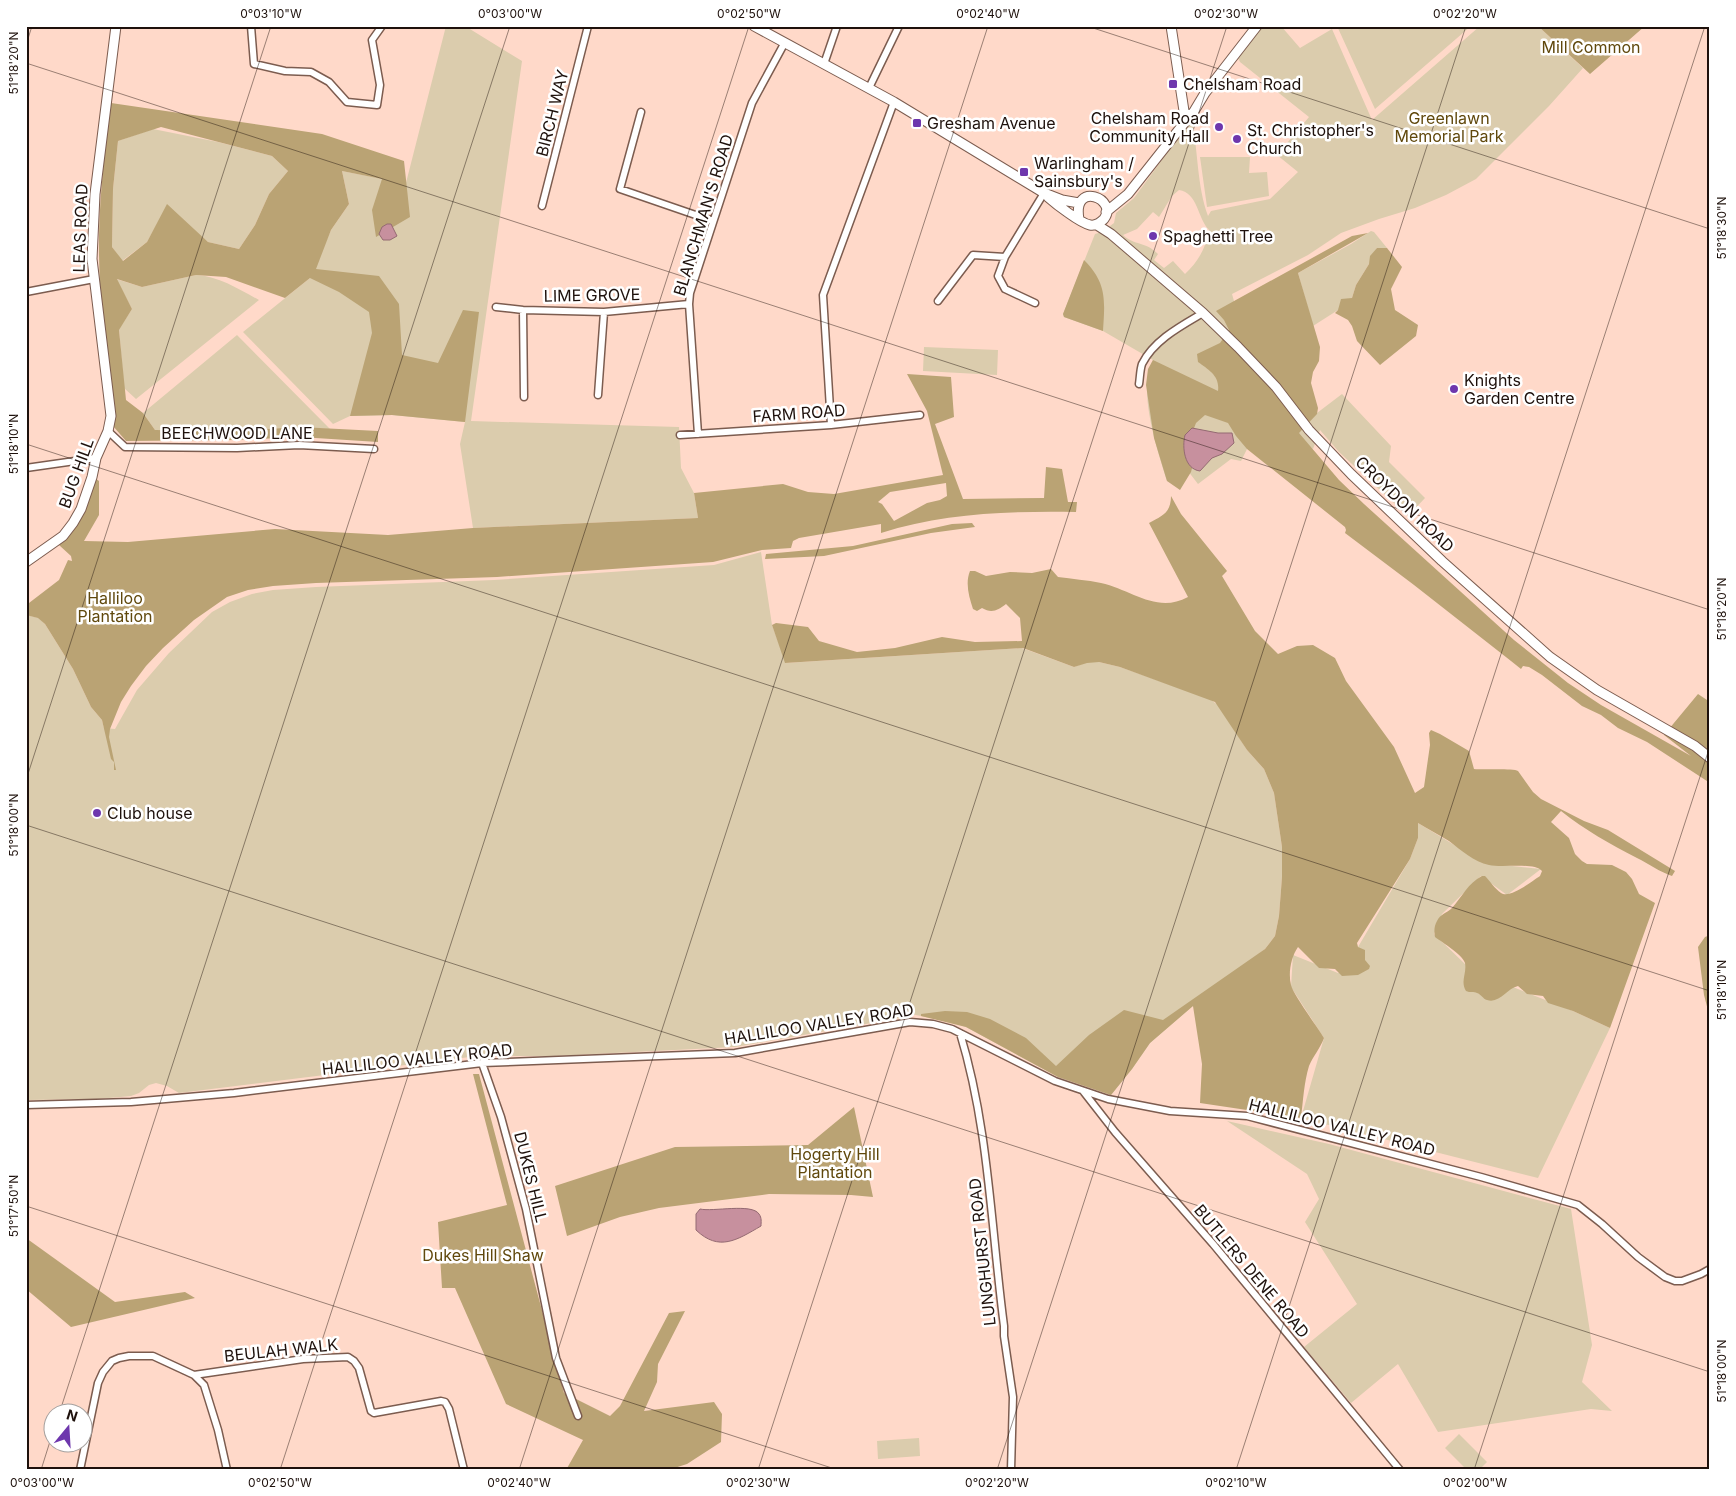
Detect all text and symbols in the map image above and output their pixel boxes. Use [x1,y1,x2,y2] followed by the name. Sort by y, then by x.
[240,6,302,21] text: 0°03'10"W
[478,6,542,21] text: 0°03'00"W
[717,6,781,21] text: 0°02'50"W
[956,6,1020,21] text: 0°02'40"W
[1194,6,1258,21] text: 0°02'30"W
[1433,6,1497,21] text: 0°02'20"W
[6,31,21,95] text: 51°18'20"N
[1542,37,1640,57] park label: Mill Common
[532,67,572,158] street label: BIRCH WAY
[1183,74,1301,94] place label: Chelsham Road
[1167,78,1179,90] marker: Chelsham Road
[1089,108,1209,146] place label: Chelsham Road Community Hall
[1394,108,1504,146] park label: Greenlawn Memorial Park
[927,113,1056,133] place label: Gresham Avenue
[911,117,923,129] marker: Gresham Avenue
[1247,120,1374,158] place label: St. Christopher's Church
[1213,121,1225,133] marker: Chelsham Road Community Hall
[669,132,737,298] street label: BLANCHMAN'S ROAD
[1231,133,1243,145] marker: St. Christopher's Church
[1034,153,1134,191] place label: Warlingham / Sainsbury's
[1018,166,1030,178] marker: Warlingham / Sainsbury's
[68,183,92,273] street label: LEAS ROAD
[1714,196,1729,260] text: 51°18'30"N
[1163,226,1273,246] place label: Spaghetti Tree
[1147,230,1159,242] marker: Spaghetti Tree
[544,284,640,306] street label: LIME GROVE
[1464,370,1575,408] place label: Knights Garden Centre
[1448,383,1460,395] marker: Knights Garden Centre
[752,400,846,426] street label: FARM ROAD
[6,414,21,474] text: 51°18'10"N
[161,423,313,443] street label: BEECHWOOD LANE
[54,435,98,511] street label: BUG HILL
[1351,452,1459,556] street label: CROYDON ROAD
[1714,577,1729,641] text: 51°18'20"N
[78,588,152,626] park label: Halliloo Plantation
[6,793,21,857] text: 51°18'00"N
[107,803,193,823] place label: Club house
[91,807,103,819] marker: Club house
[1714,960,1729,1020] text: 51°18'10"N
[723,999,915,1049] street label: HALLILOO VALLEY ROAD
[321,1039,513,1079] street label: HALLILOO VALLEY ROAD
[1247,1094,1437,1160] street label: HALLILOO VALLEY ROAD
[510,1130,552,1224] street label: DUKES HILL
[790,1144,880,1182] park label: Hogerty Hill Plantation
[6,1175,21,1237] text: 51°17'50"N
[964,1177,1000,1327] street label: LUNGHURST ROAD
[1190,1200,1314,1342] street label: BUTLERS DENE ROAD
[422,1245,544,1265] park label: Dukes Hill Shaw
[223,1334,339,1366] street label: BEULAH WALK
[1714,1339,1729,1403] text: 51°18'00"N
[42,1404,92,1454] north arrow
[64,1405,80,1425] text: N
[10,1475,74,1490] text: 0°03'00"W
[248,1475,312,1490] text: 0°02'50"W
[487,1475,551,1490] text: 0°02'40"W
[726,1475,790,1490] text: 0°02'30"W
[965,1475,1029,1490] text: 0°02'20"W
[1205,1475,1267,1490] text: 0°02'10"W
[1443,1475,1507,1490] text: 0°02'00"W

